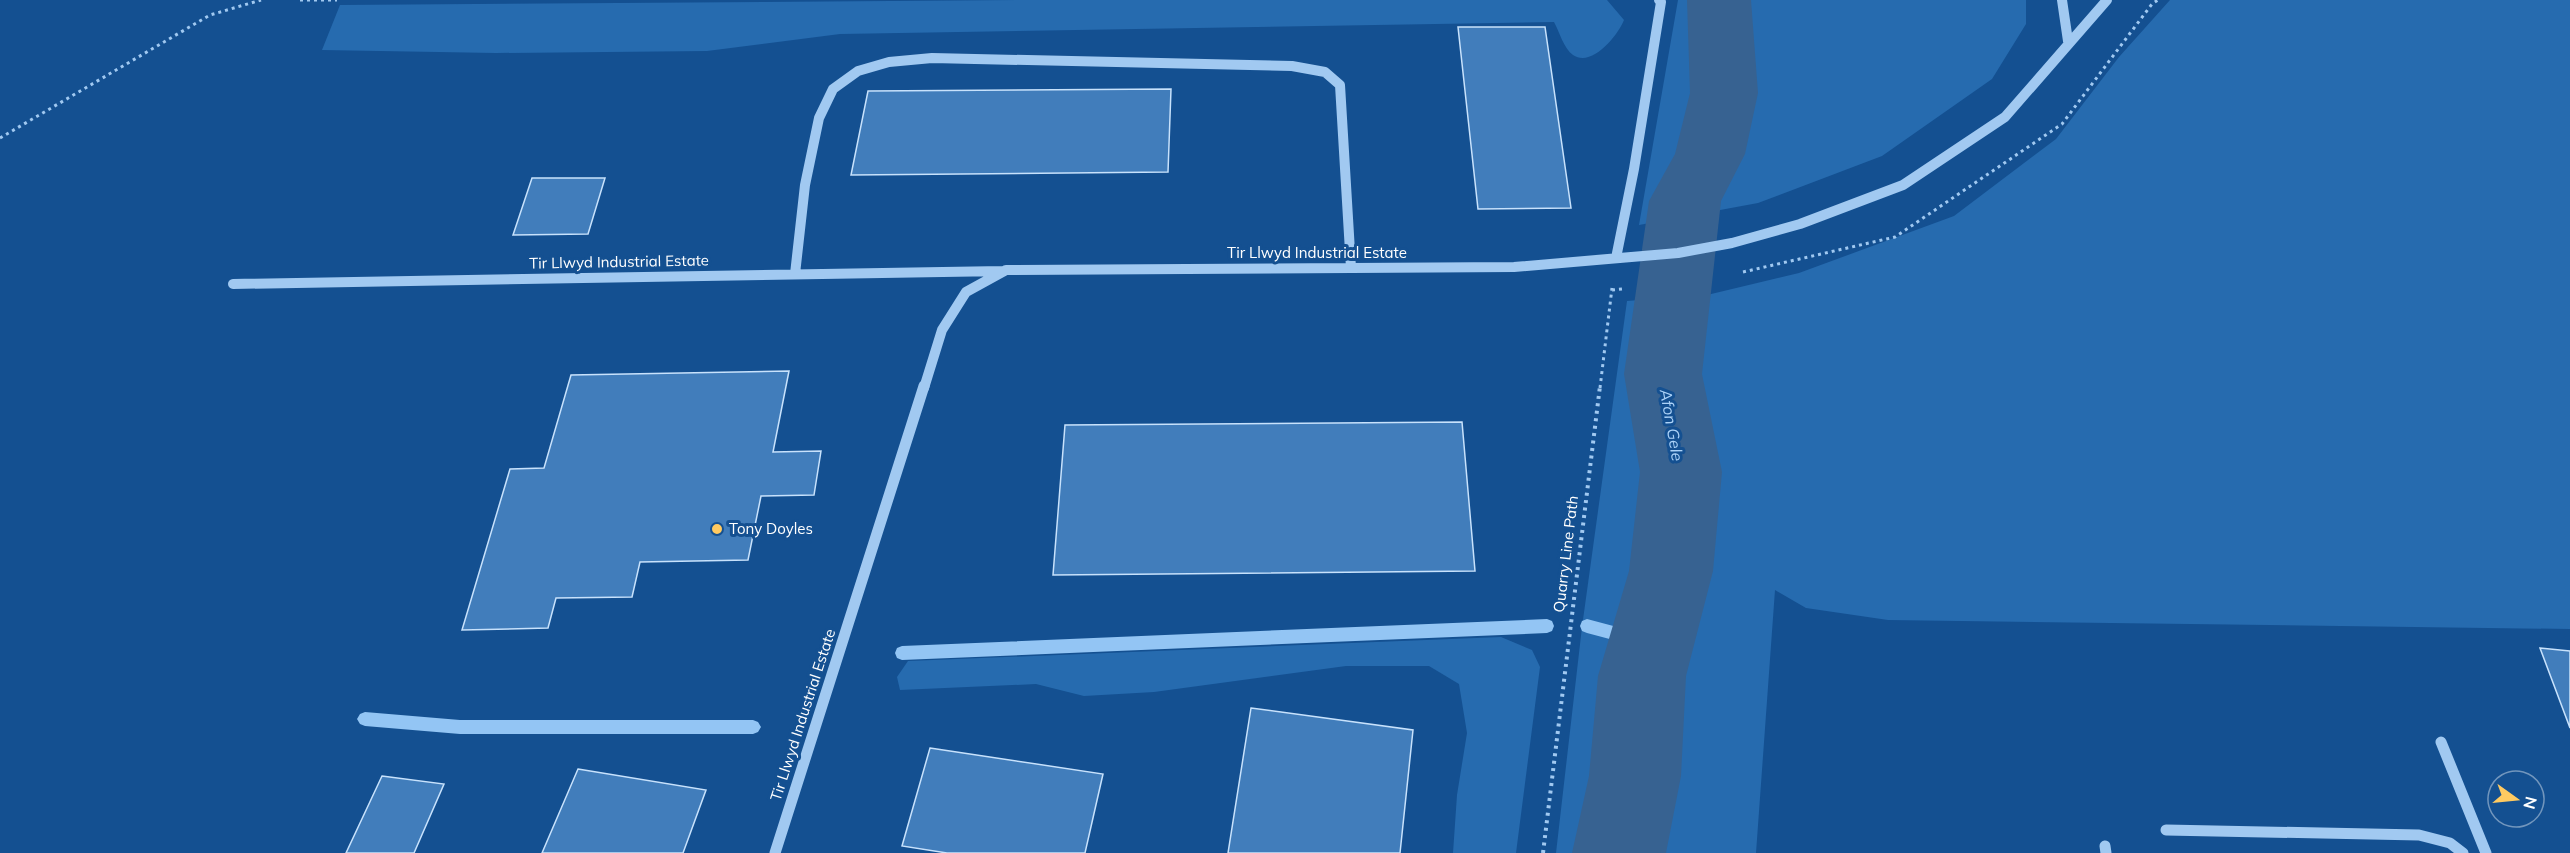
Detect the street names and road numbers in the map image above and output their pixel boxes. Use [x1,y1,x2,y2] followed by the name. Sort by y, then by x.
[1227,243,1407,262] street label: Tir Llwyd Industrial Estate
[529,250,709,273] street label: Tir Llwyd Industrial Estate
[1549,494,1582,613] street label: Quarry Line Path
[766,626,839,803] street label: Tir Llwyd Industrial Estate

